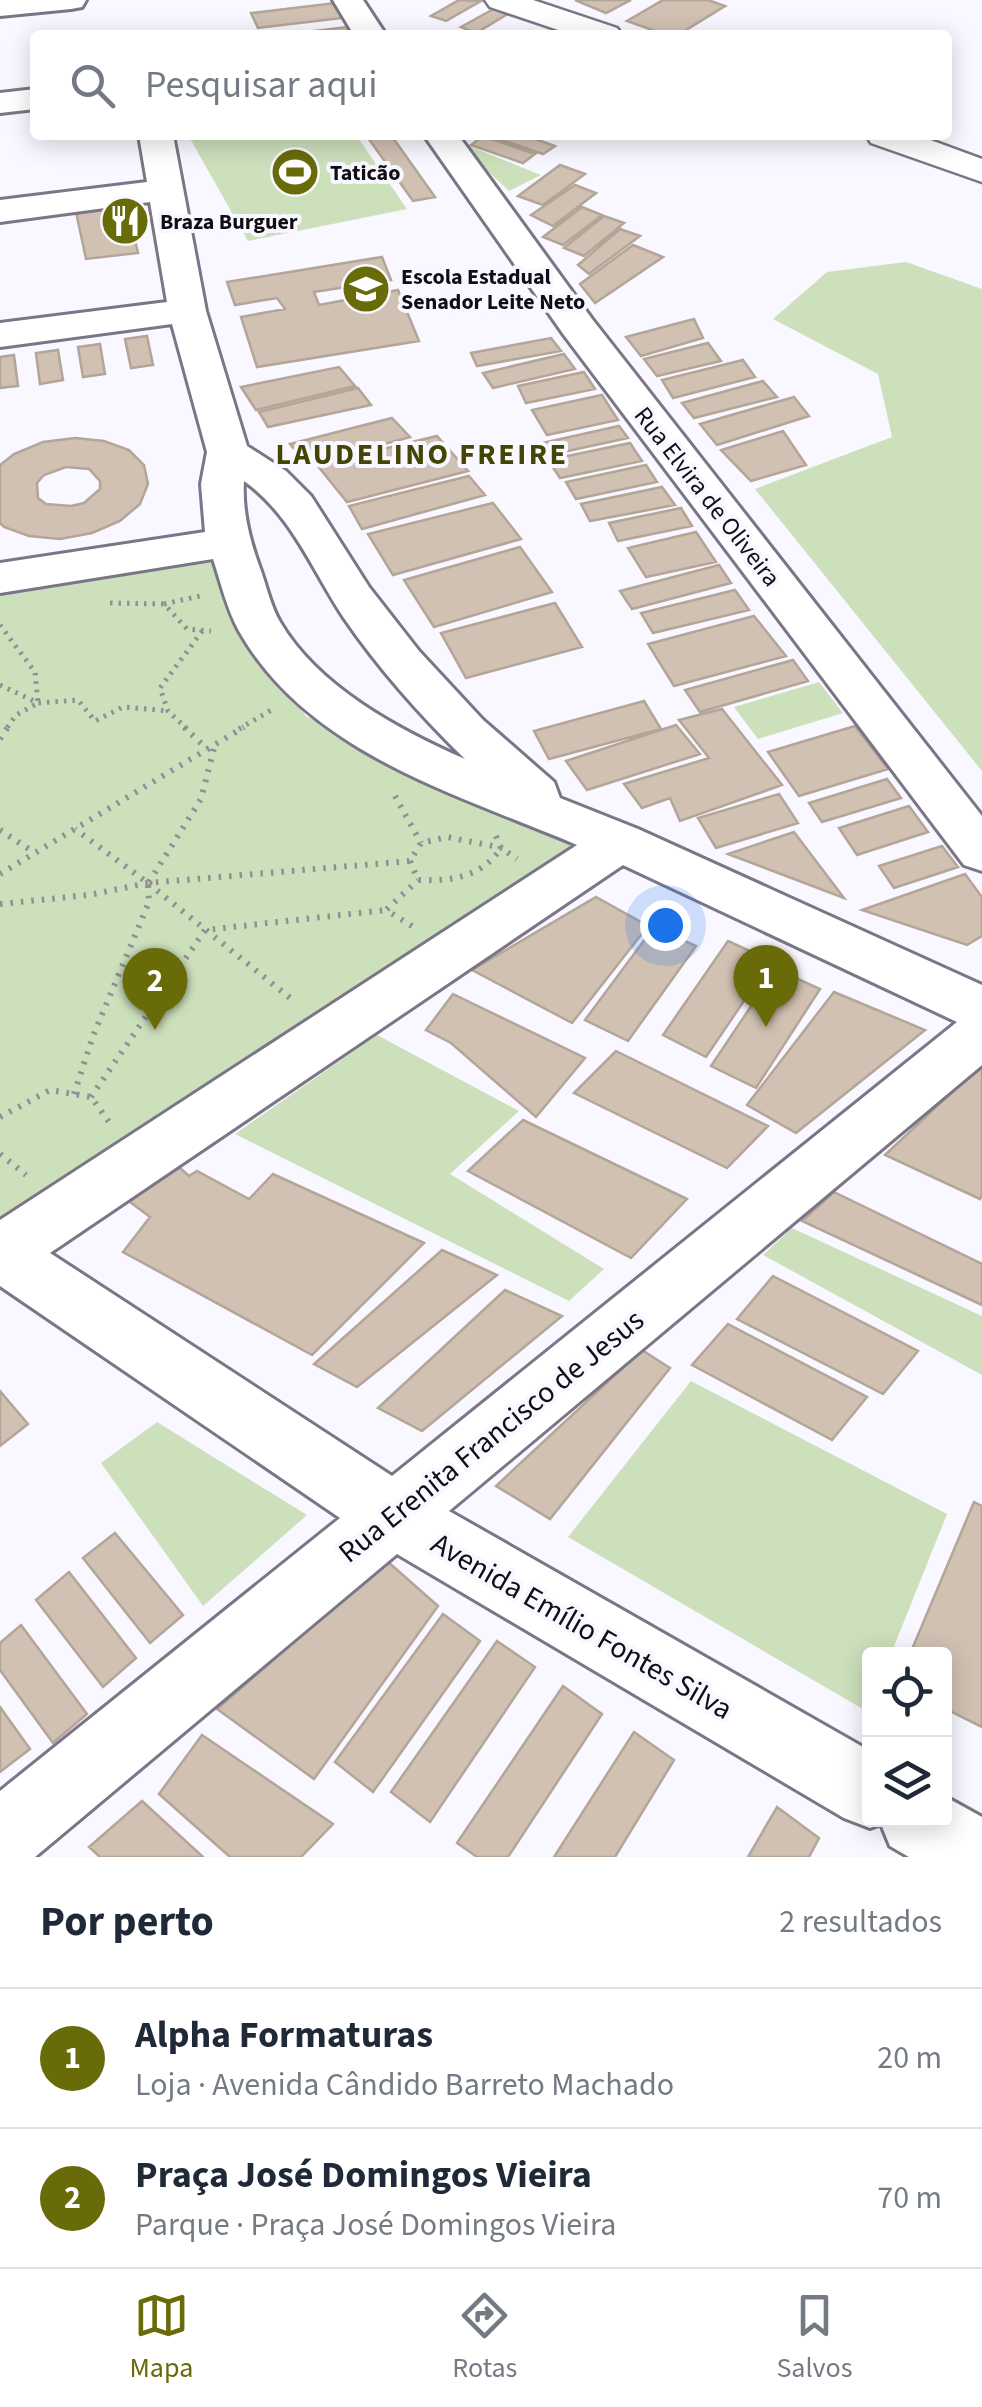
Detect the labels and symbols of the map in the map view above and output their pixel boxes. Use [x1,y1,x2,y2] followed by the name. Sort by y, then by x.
[269,146,321,198] sports icon: Taticão
[330,157,400,189] place label: Taticão
[99,195,151,247] restaurant icon: Braza Burguer
[160,206,298,238] place label: Braza Burguer
[401,261,585,318] place label: Escola Estadual Senador Leite Neto
[340,263,392,315] school or university icon: Escola Estadual Senador Leite Neto
[625,399,789,594] street label: Rua Elvira de Oliveira
[275,433,569,476] district label: LAUDELINO FREIRE
[640,900,691,951] your location
[734,944,798,1027] pin: 1
[122,948,188,1030] pin: 2
[329,1299,653,1573] street label: Rua Erenita Francisco de Jesus
[423,1522,740,1730] street label: Avenida Emílio Fontes Silva

